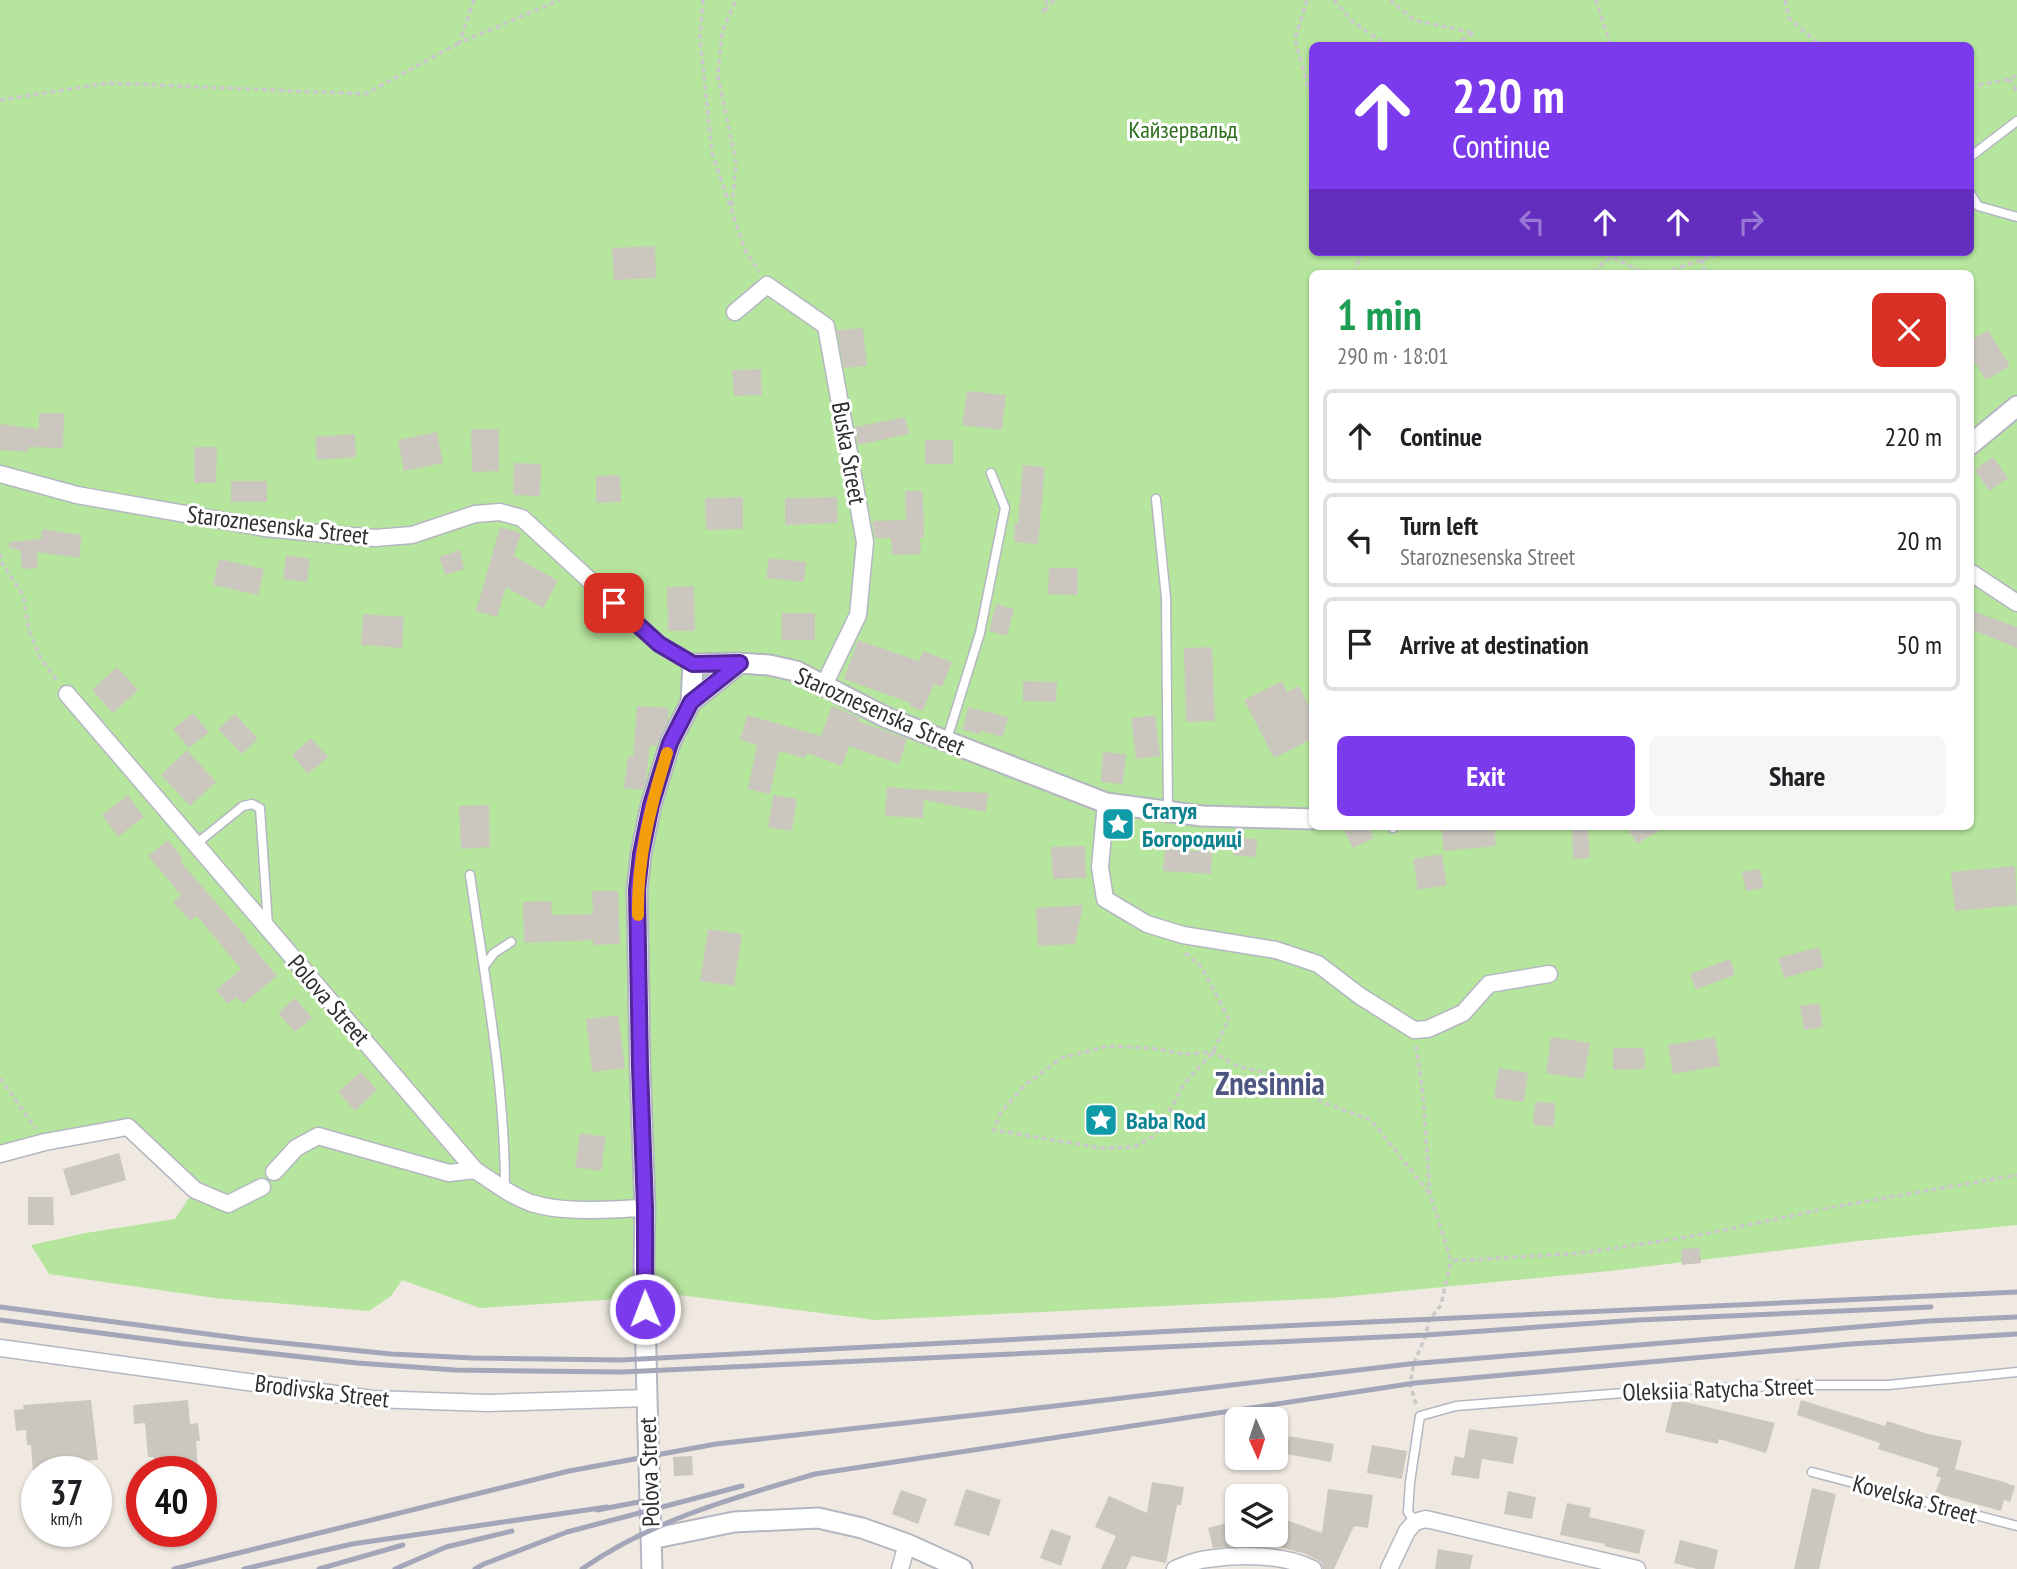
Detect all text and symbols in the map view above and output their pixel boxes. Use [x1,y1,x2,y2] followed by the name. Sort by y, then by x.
[1452,63,1565,127] text: 220 m
[1337,70,1428,161] icon: ahead
[1128,114,1238,145] park label: Кайзервальд
[1452,125,1551,167] text: Continue
[1513,203,1551,241] icon: left
[1586,203,1624,241] icon: ahead
[1659,203,1697,241] icon: ahead
[1732,203,1770,241] icon: right
[1337,287,1422,342] text: 1 min
[1872,293,1946,367] button: close
[1337,341,1449,370] text: 290 m · 18:01
[825,399,873,507] street label: Buska Street
[1341,417,1379,455] icon: ahead
[1400,420,1482,453] text: Continue
[1884,420,1942,453] text: 220 m
[186,498,371,552] street label: Staroznesenska Street
[1400,509,1478,542] text: Turn left
[1341,521,1379,559] icon: left
[1896,524,1942,557] text: 20 m
[1400,542,1575,571] text: Staroznesenska Street
[584,573,644,633] pin
[595,584,633,622] icon: arrive
[1341,625,1379,663] icon: arrive
[1400,628,1589,661] text: Arrive at destination
[1896,628,1942,661] text: 50 m
[790,660,970,762] street label: Staroznesenska Street
[1337,736,1635,816] button: Exit
[1649,736,1946,816] button: Share
[1142,795,1242,854] place label: Статуя Богородиці
[1099,805,1137,843] place icon: Статуя Богородиці
[281,948,377,1052] street label: Polova Street
[1215,1062,1325,1104] district label: Znesinnia
[1082,1101,1120,1139] place icon: Baba Rod
[1126,1105,1206,1136] place label: Baba Rod
[608,1272,682,1346] position arrow
[253,1367,391,1415] street label: Brodivska Street
[1622,1370,1815,1408] street label: Oleksiia Ratycha Street
[1225,1407,1288,1470] north arrow
[1225,1407,1288,1547] map controls
[632,1416,666,1527] street label: Polova Street
[126,1456,217,1547] speed limit sign: 40
[1849,1468,1981,1531] street label: Kovelska Street
[50,1469,83,1515] text: 37
[1225,1484,1288,1547] button: layers
[51,1507,82,1530] text: km/h

